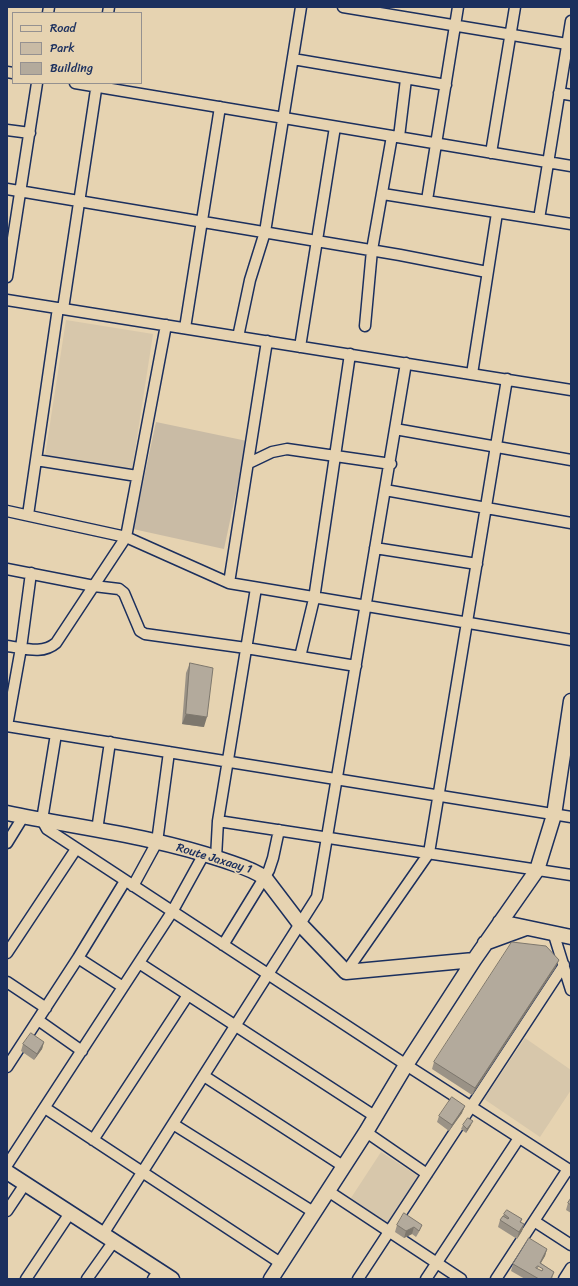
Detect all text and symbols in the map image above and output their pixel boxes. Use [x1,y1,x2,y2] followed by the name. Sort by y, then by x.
[12,12,142,84] legend
[50,17,76,39] text: Road
[50,37,75,59] text: Park
[50,57,93,79] text: Building
[174,841,254,877] street label: Route Jaxaay 1

